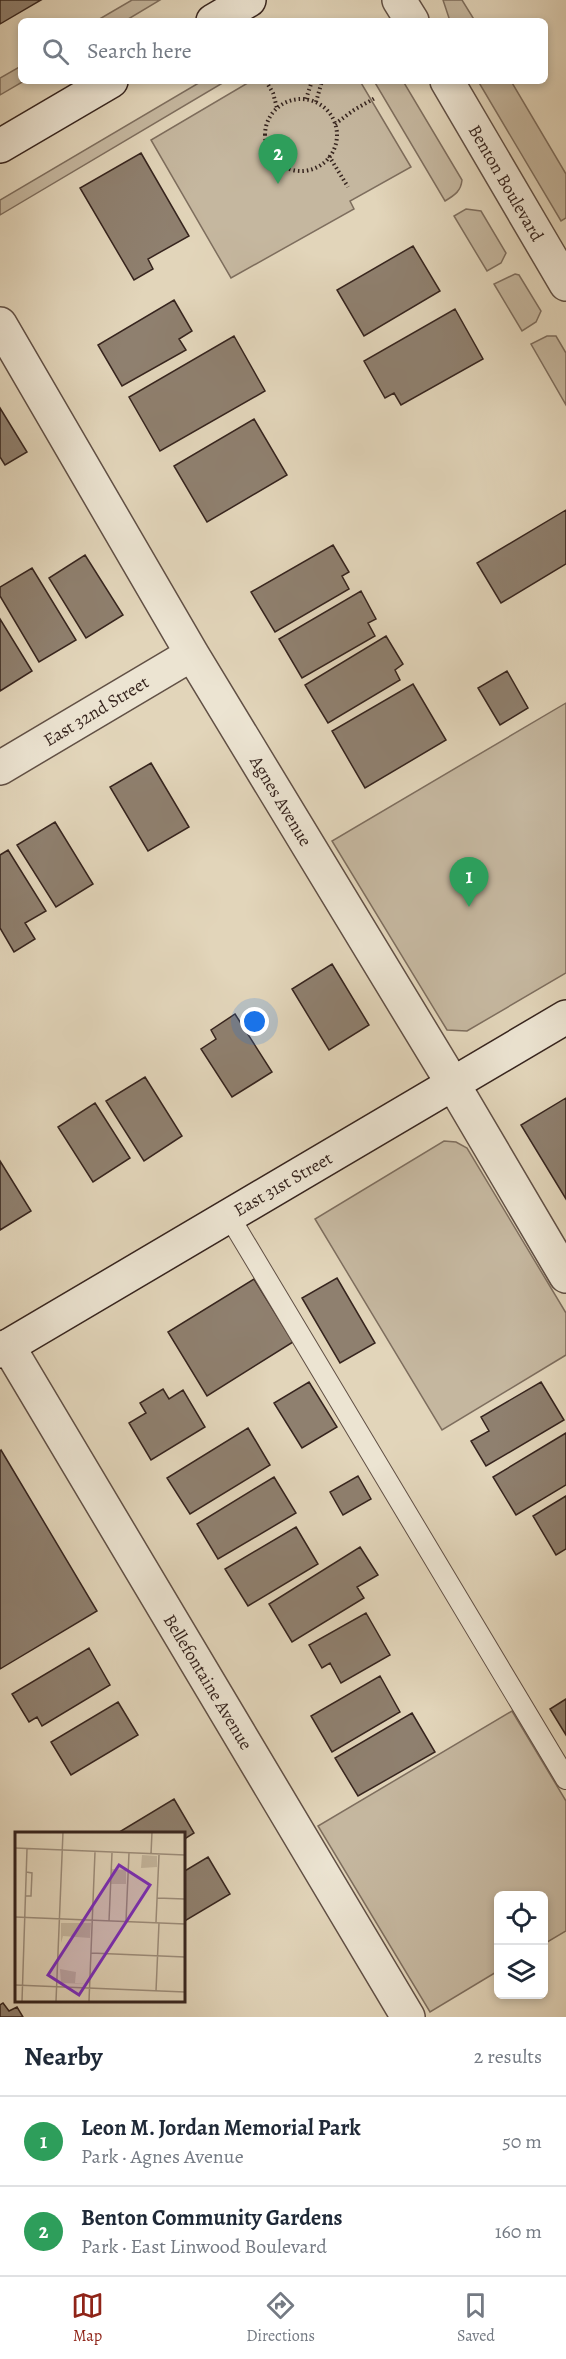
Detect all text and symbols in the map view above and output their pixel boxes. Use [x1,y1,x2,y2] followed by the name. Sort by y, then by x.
[18,18,548,84] search box
[39,35,72,68] icon: search
[87,36,192,66] text: Search here
[463,120,549,246] street label: Benton Boulevard
[258,134,298,184] pin: 2
[39,670,153,752] street label: East 32nd Street
[244,750,318,851] street label: Agnes Avenue
[450,858,488,907] pin: 1
[240,1007,269,1036] your location
[229,1146,337,1222] street label: East 31st Street
[158,1610,258,1754] street label: Bellefontaine Avenue
[15,1832,184,2002] inset map
[494,1891,548,1999] map controls
[494,1891,548,1945] button: locate
[494,1945,548,1999] button: layers
[24,2039,103,2074] text: Nearby
[474,2043,542,2070] text: 2 results
[81,2113,361,2143] text: Leon M. Jordan Memorial Park
[40,2128,47,2155] text: 1
[502,2128,542,2155] text: 50 m
[81,2143,244,2170] text: Park · Agnes Avenue
[81,2203,343,2233] text: Benton Community Gardens
[39,2218,48,2245] text: 2
[495,2218,542,2245] text: 160 m
[81,2233,327,2260] text: Park · East Linwood Boulevard
[71,2289,104,2347] tab: Map
[246,2289,315,2347] tab: Directions
[457,2289,495,2347] tab: Saved

